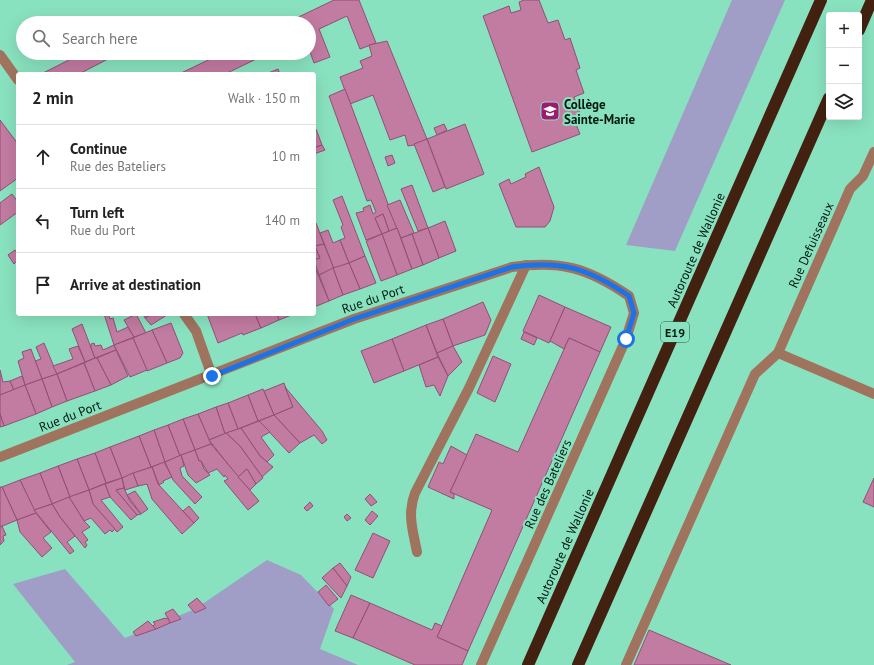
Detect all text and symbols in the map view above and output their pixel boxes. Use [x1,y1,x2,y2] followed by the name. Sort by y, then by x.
[826,12,862,120] map controls
[826,12,862,48] button: +
[16,16,316,60] search box
[30,27,52,49] icon: search
[62,29,138,48] text: Search here
[826,48,862,84] button: −
[826,84,862,120] button: layers
[32,87,73,109] text: 2 min
[228,90,300,107] text: Walk · 150 m
[564,96,636,128] place label: Collège Sainte-Marie
[539,100,561,122] school or university icon: Collège Sainte-Marie
[70,139,127,158] text: Continue
[32,146,54,168] icon: ahead
[272,148,300,165] text: 10 m
[70,158,166,175] text: Rue des Bateliers
[663,190,729,310] street label: Autoroute de Wallonie
[784,199,838,291] street label: Rue Defuisseaux
[70,203,124,222] text: Turn left
[32,210,54,232] icon: left
[265,212,300,229] text: 140 m
[70,222,135,239] text: Rue du Port
[32,274,54,296] icon: arrive
[70,275,201,294] text: Arrive at destination
[339,280,407,318] street label: Rue du Port
[661,322,689,342] road number: E19
[617,330,635,348] route start
[203,367,221,385] route end
[37,396,104,436] street label: Rue du Port
[521,437,575,531] street label: Rue des Bateliers
[532,486,598,606] street label: Autoroute de Wallonie

